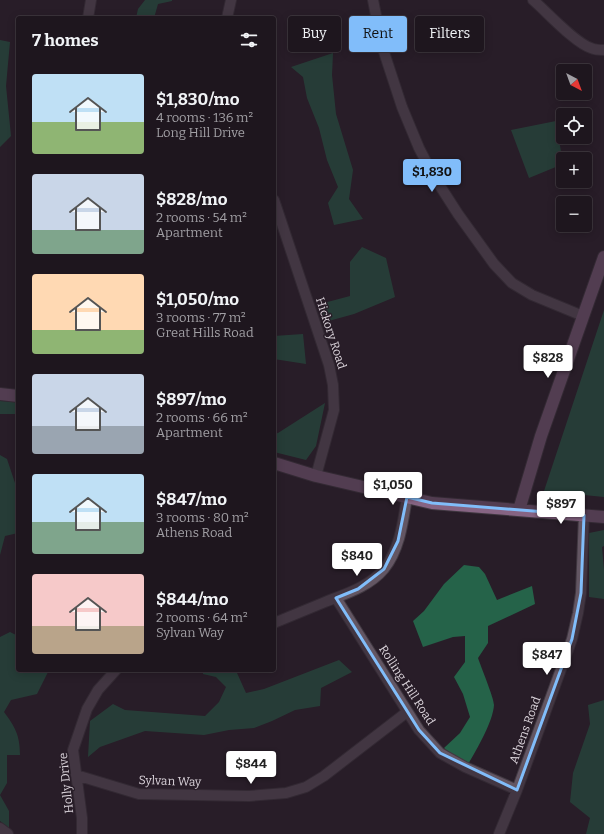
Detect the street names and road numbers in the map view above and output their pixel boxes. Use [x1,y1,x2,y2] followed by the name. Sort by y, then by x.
[313,295,349,371] street label: Hickory Road
[376,642,438,728] street label: Rolling Hill Road
[506,695,544,765] street label: Athens Road
[56,752,76,814] street label: Holly Drive
[138,773,202,789] street label: Sylvan Way

